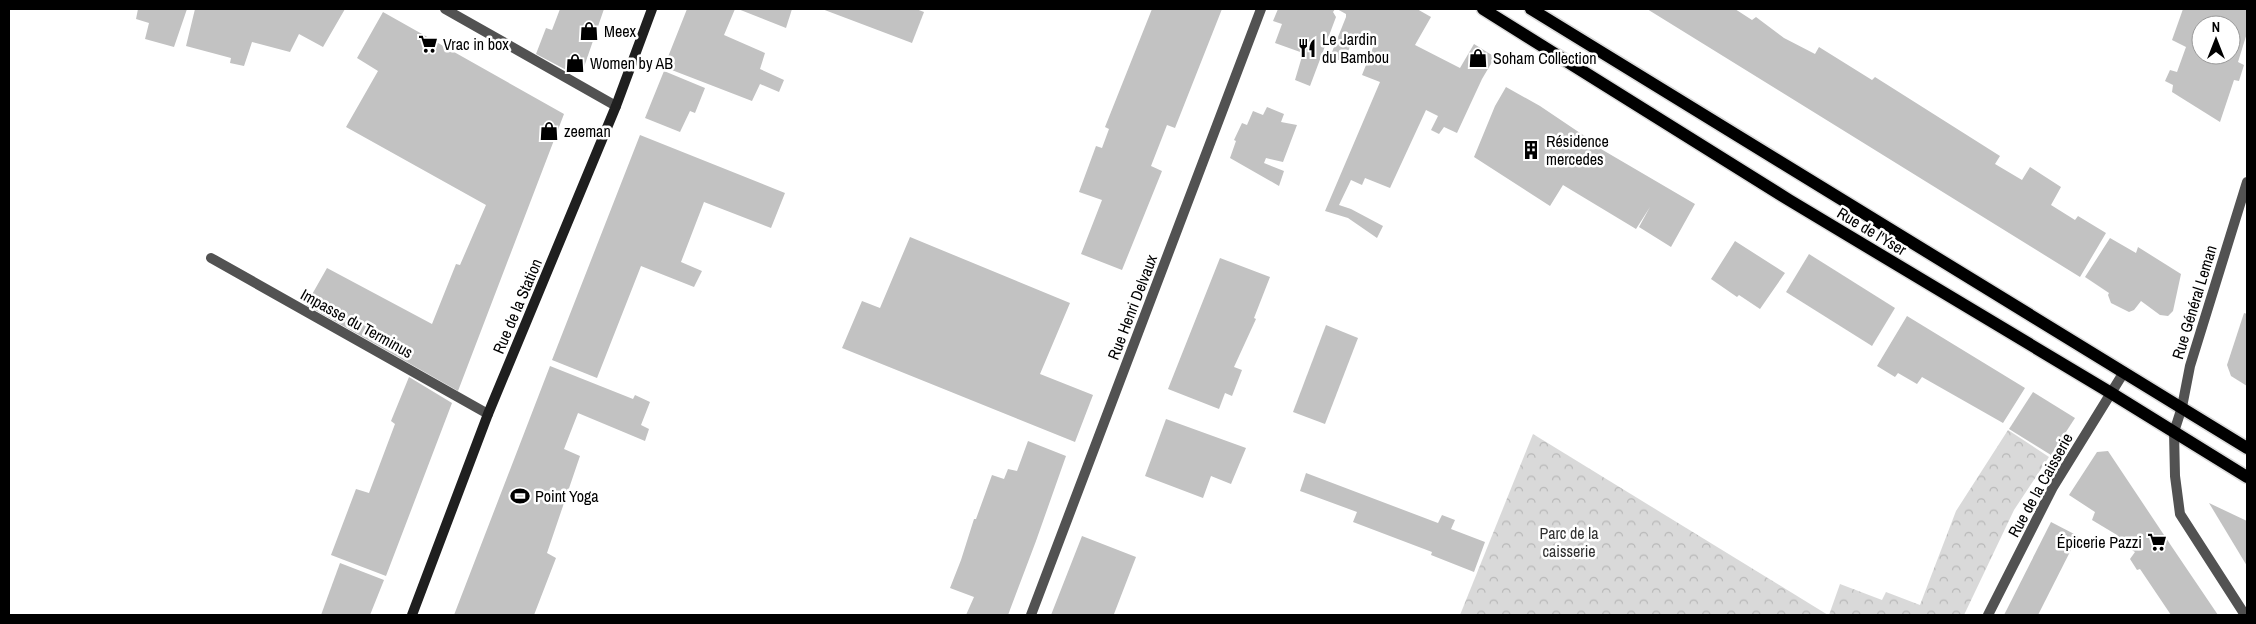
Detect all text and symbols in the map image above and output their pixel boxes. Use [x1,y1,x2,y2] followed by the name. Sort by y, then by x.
[2191,15,2241,65] north arrow
[2212,18,2220,36] text: N
[578,20,600,42] shop icon: Meex
[604,20,637,42] place label: Meex
[1322,28,1389,68] place label: Le Jardin du Bambou
[417,33,439,55] supermarket icon: Vrac in box
[443,33,509,55] place label: Vrac in box
[1296,37,1318,59] restaurant icon: Le Jardin du Bambou
[1467,47,1489,69] shop icon: Soham Collection
[1493,47,1597,69] place label: Soham Collection
[564,52,586,74] shop icon: Women by AB
[590,52,673,74] place label: Women by AB
[538,120,560,142] shop icon: zeeman
[564,120,611,142] place label: zeeman
[1546,130,1609,170] place label: Résidence mercedes
[1520,139,1542,161] building icon: Résidence mercedes
[1833,202,1911,261] street label: Rue de l'Yser
[2166,242,2222,362] street label: Rue Général Leman
[1102,251,1162,363] street label: Rue Henri Delvaux
[487,255,547,357] street label: Rue de la Station
[297,283,417,363] street label: Impasse du Terminus
[2002,429,2078,541] street label: Rue de la Caisserie
[509,485,531,507] sports icon: Point Yoga
[535,485,599,507] place label: Point Yoga
[1539,522,1599,562] park label: Parc de la caisserie
[2057,531,2142,553] place label: Épicerie Pazzi
[2146,531,2168,553] supermarket icon: Épicerie Pazzi

